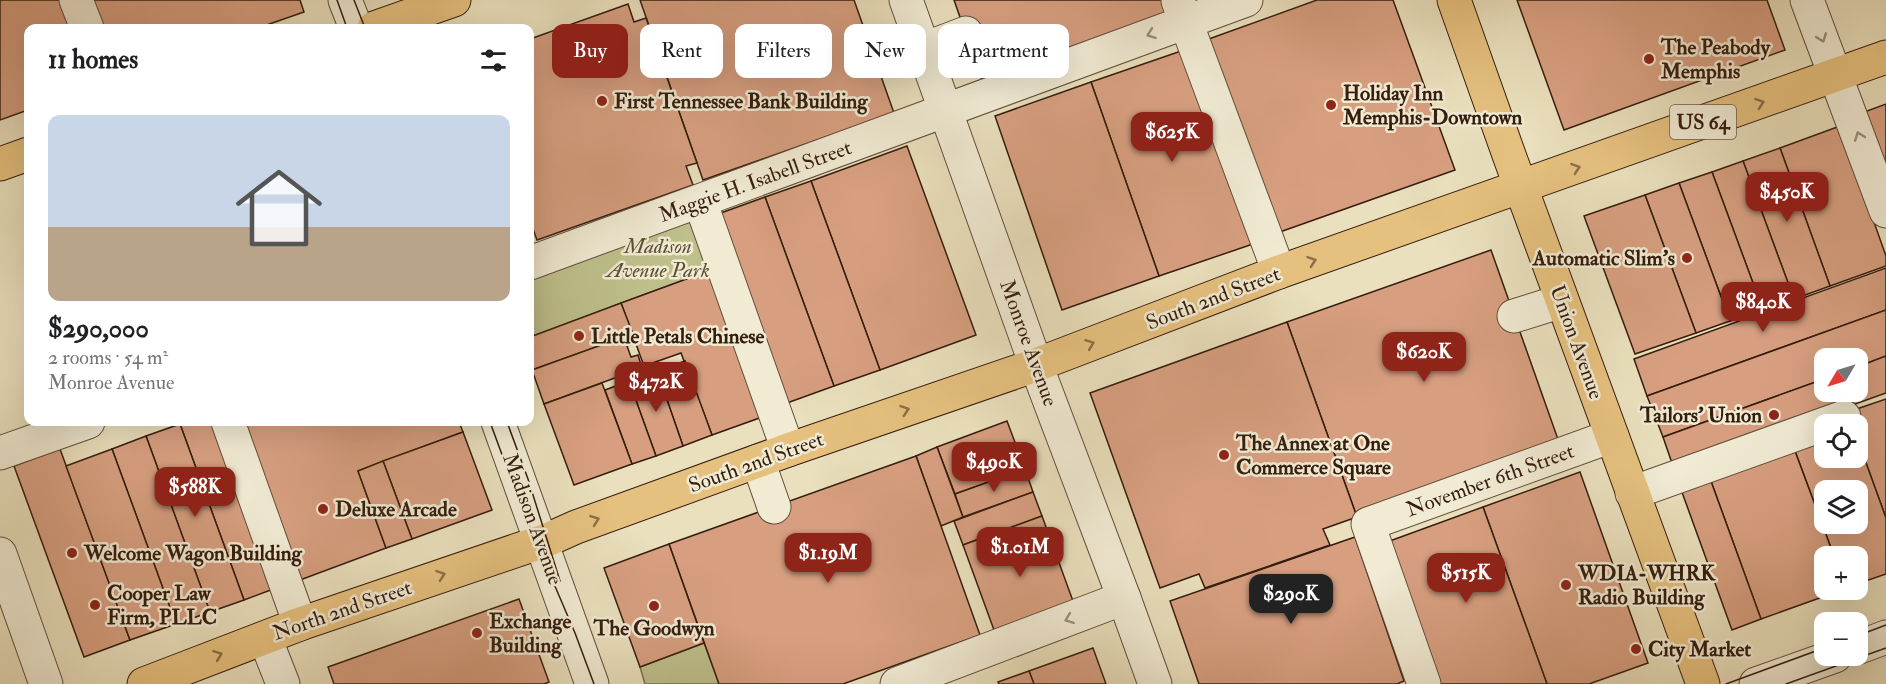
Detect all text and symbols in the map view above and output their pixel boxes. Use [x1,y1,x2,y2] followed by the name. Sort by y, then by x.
[552,24,628,78] chip: Buy
[640,24,723,78] chip: Rent
[735,24,832,78] chip: Filters
[844,24,926,78] chip: New
[938,24,1069,78] chip: Apartment
[1146,27,1157,40] one-way arrow
[1814,32,1827,43] one-way arrow
[1660,34,1771,85] place label: The Peabody Memphis
[48,44,138,76] text: 11 homes
[477,44,510,77] icon: filters
[1642,52,1656,66] marker: The Peabody Memphis
[1342,80,1523,131] place label: Holiday Inn Memphis-Downtown
[614,88,868,115] place label: First Tennessee Bank Building
[595,94,609,108] marker: First Tennessee Bank Building
[1754,97,1764,110] one-way arrow
[1324,98,1338,112] marker: Holiday Inn Memphis-Downtown
[1670,105,1736,139] road number: US 64
[1130,112,1214,163] pin: $625K
[1145,119,1199,144] text: $625K
[1853,131,1866,142] one-way arrow
[655,134,855,229] street label: Maggie H. Isabell Street
[225,154,333,262] icon: home
[1570,162,1581,175] one-way arrow
[1745,172,1829,223] pin: $450K
[1760,179,1814,204] text: $450K
[604,233,710,284] park label: Madison Avenue Park
[1532,245,1675,272] place label: Automatic Slim's
[1680,251,1694,265] marker: Automatic Slim's
[1306,255,1317,268] one-way arrow
[1142,260,1284,336] street label: South 2nd Street
[993,276,1064,410] street label: Monroe Avenue
[1543,281,1610,403] street label: Union Avenue
[1721,282,1805,333] pin: $840K
[1735,289,1791,314] text: $840K
[48,313,149,345] text: $290,000
[591,323,765,350] place label: Little Petals Chinese
[572,329,586,343] marker: Little Petals Chinese
[1382,332,1466,383] pin: $620K
[1084,339,1095,352] one-way arrow
[1396,339,1452,364] text: $620K
[48,345,168,370] text: 2 rooms · 54 m²
[1814,348,1868,402] north arrow
[1814,348,1868,666] map controls
[614,362,698,413] pin: $472K
[629,369,683,394] text: $472K
[48,370,174,395] text: Monroe Avenue
[1639,402,1762,429] place label: Tailors' Union
[899,404,910,417] one-way arrow
[1767,408,1781,422] marker: Tailors' Union
[1814,414,1868,468] button: locate
[685,426,828,499] street label: South 2nd Street
[1235,430,1391,481] place label: The Annex at One Commerce Square
[1402,437,1578,523] street label: November 6th Street
[952,442,1036,493] pin: $490K
[1217,448,1231,462] marker: The Annex at One Commerce Square
[966,449,1022,474] text: $490K
[496,450,569,589] street label: Madison Avenue
[153,467,237,518] pin: $588K
[169,474,221,499] text: $588K
[1814,480,1868,534] button: layers
[335,496,457,523] place label: Deluxe Arcade
[316,502,330,516] marker: Deluxe Arcade
[590,515,600,528] one-way arrow
[971,527,1069,578] pin: $1.01M
[779,533,877,584] pin: $1.19M
[991,534,1049,559] text: $1.01M
[83,540,303,567] place label: Welcome Wagon Building
[798,540,858,565] text: $1.19M
[65,546,79,560] marker: Welcome Wagon Building
[1814,546,1868,600] button: +
[1424,553,1508,604] pin: $515K
[1441,560,1491,585] text: $515K
[1577,560,1717,611] place label: WDIA-WHRK Radio Building
[435,570,446,583] one-way arrow
[269,574,415,647] street label: North 2nd Street
[1249,574,1333,625] pin: $290K
[1559,578,1573,592] marker: WDIA-WHRK Radio Building
[107,580,217,631] place label: Cooper Law Firm, PLLC
[1263,581,1319,606] text: $290K
[88,598,102,612] marker: Cooper Law Firm, PLLC
[647,599,661,613] marker: The Goodwyn
[489,608,572,659] place label: Exchange Building
[1065,611,1075,624] one-way arrow
[1814,612,1868,666] button: −
[593,615,715,642] place label: The Goodwyn
[470,626,484,640] marker: Exchange Building
[1648,636,1751,663] place label: City Market
[1629,642,1643,656] marker: City Market
[212,650,223,663] one-way arrow

